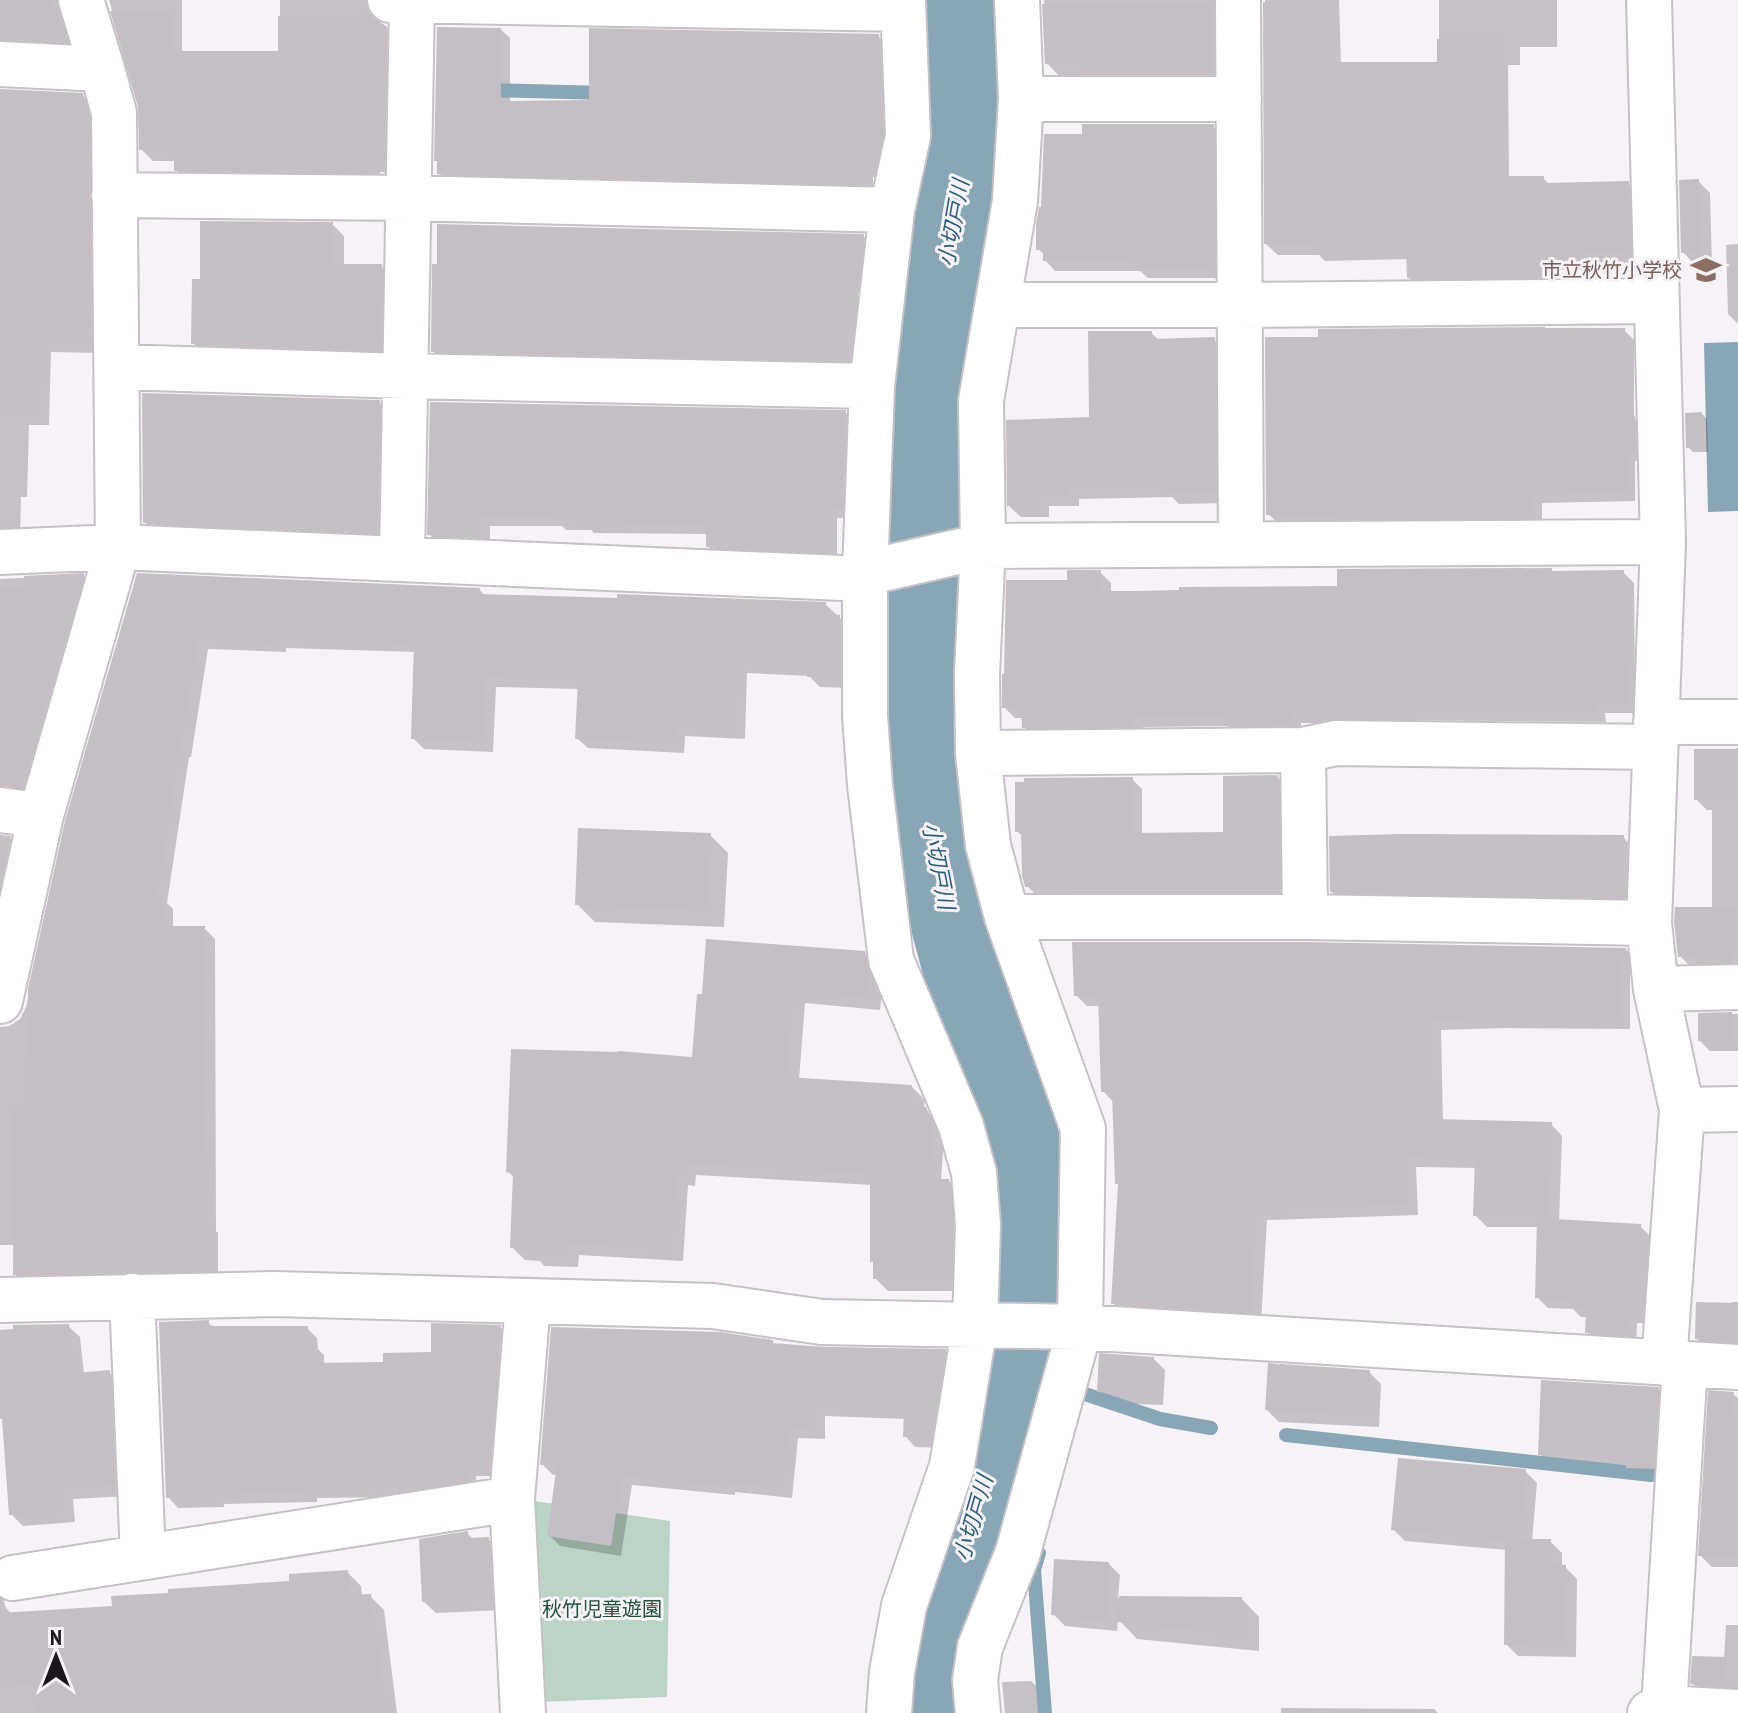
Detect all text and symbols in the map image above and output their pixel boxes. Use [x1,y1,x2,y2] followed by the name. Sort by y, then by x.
[932,175,975,269] water label: 小切戸川
[1689,253,1723,287] school or university icon: 市立秋竹小学校
[1542,257,1682,283] place label: 市立秋竹小学校
[917,820,962,914] water label: 小切戸川
[947,1470,999,1564] water label: 小切戸川
[542,1596,662,1622] park label: 秋竹児童遊園
[16,1617,96,1697] north arrow
[50,1623,62,1651] text: N

